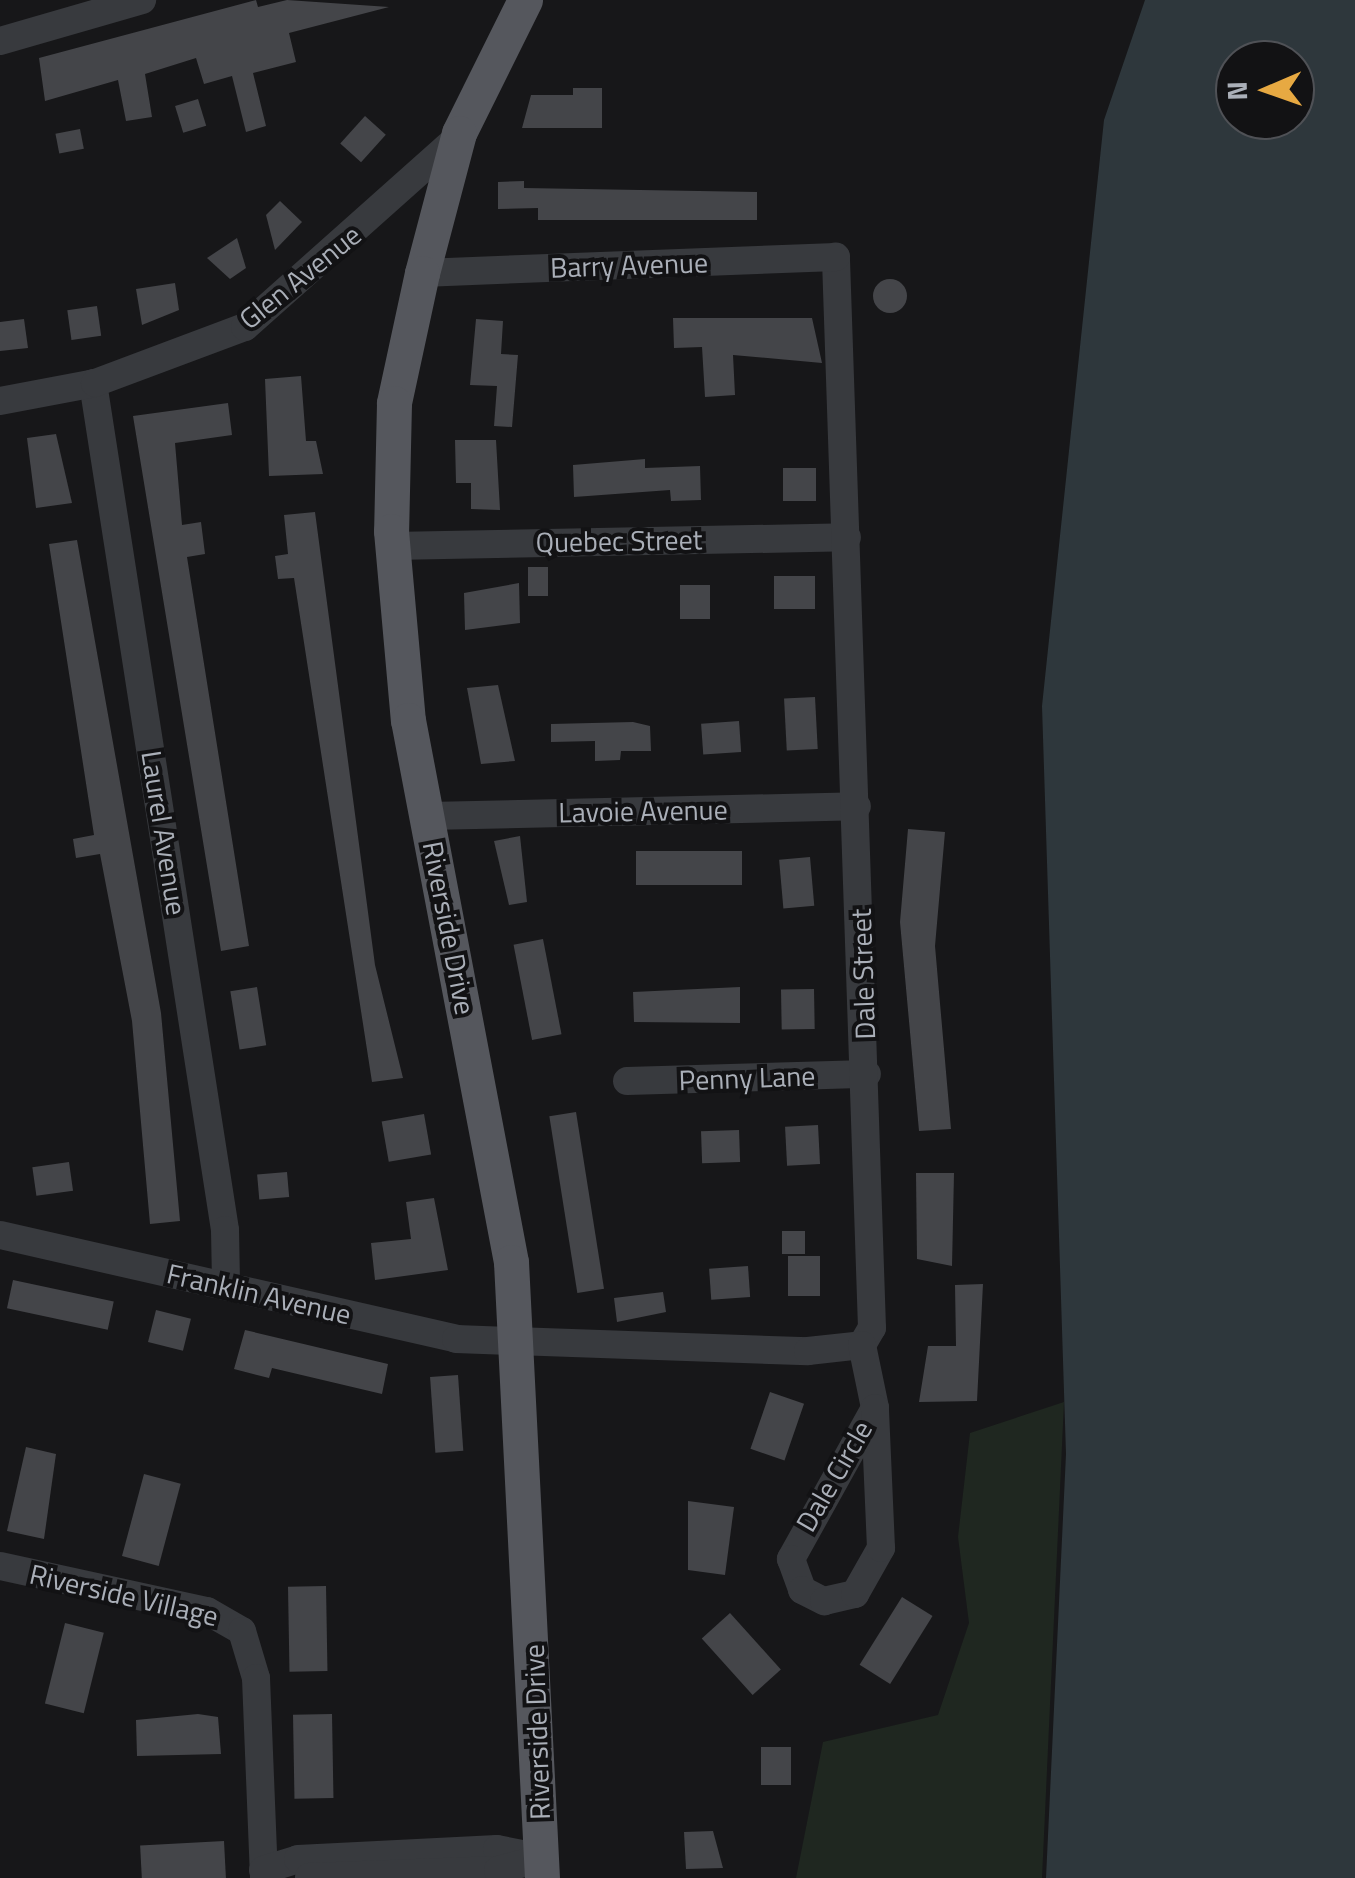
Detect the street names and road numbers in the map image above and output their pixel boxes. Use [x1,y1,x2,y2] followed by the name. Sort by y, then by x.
[232,218,368,336] street label: Glen Avenue
[550,245,708,285] street label: Barry Avenue
[535,523,703,559] street label: Quebec Street
[134,748,194,918] street label: Laurel Avenue
[558,793,728,829] street label: Lavoie Avenue
[416,838,482,1018] street label: Riverside Drive
[844,908,882,1040] street label: Dale Street
[678,1059,816,1097] street label: Penny Lane
[164,1257,354,1331] street label: Franklin Avenue
[789,1415,879,1537] street label: Dale Circle
[26,1557,222,1633] street label: Riverside Village
[517,1644,557,1820] street label: Riverside Drive

